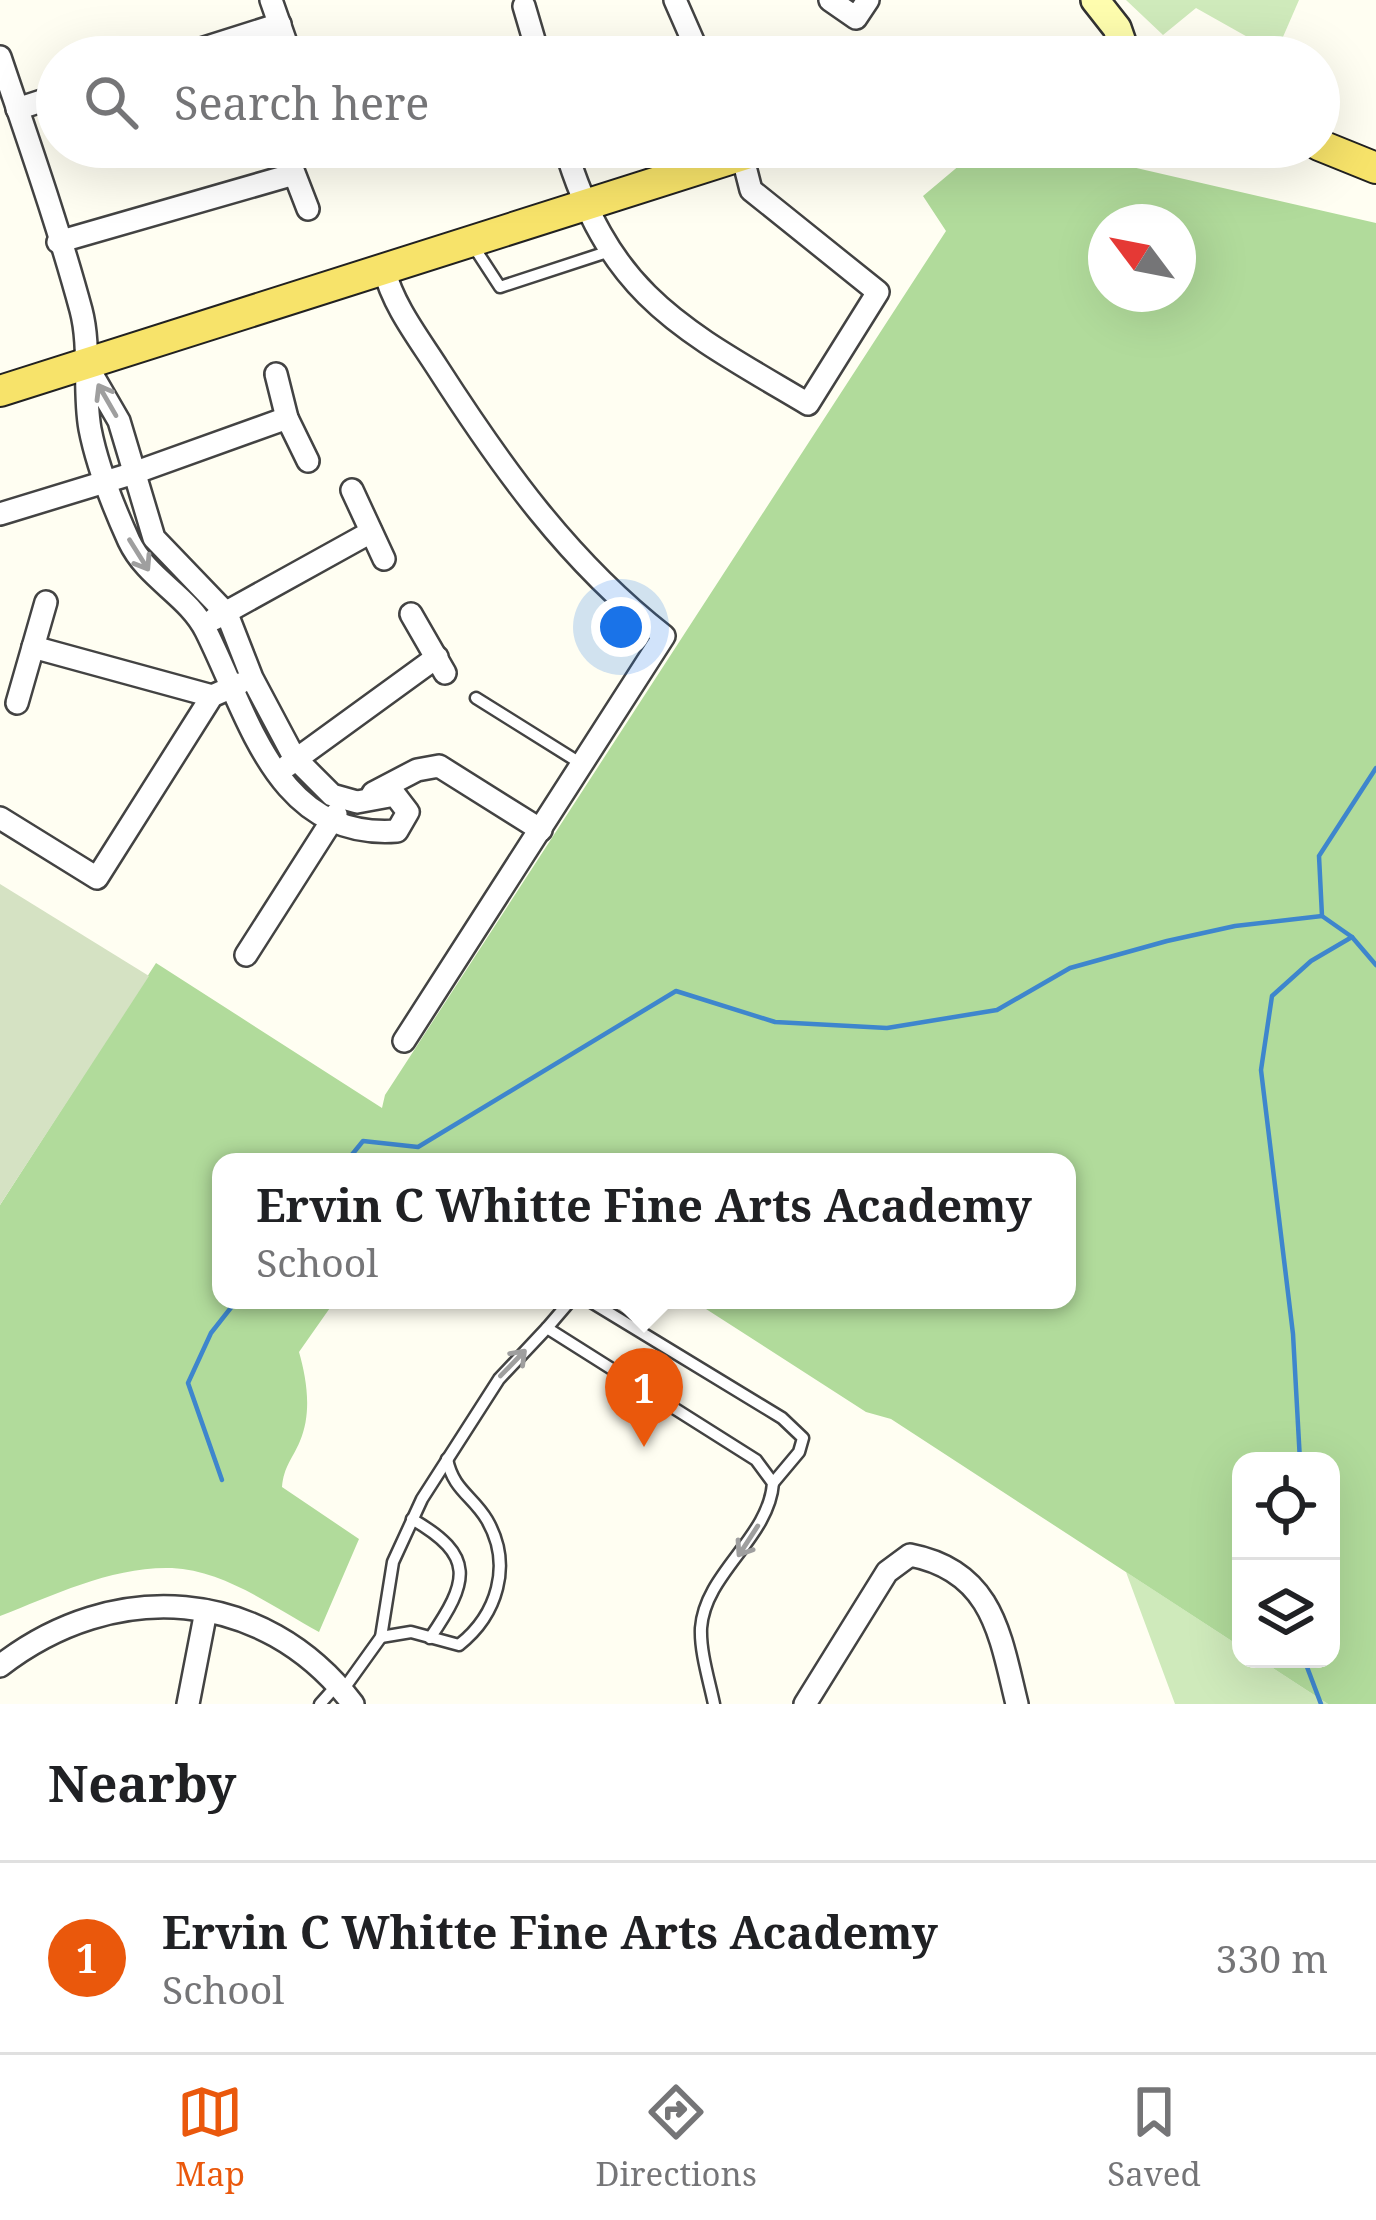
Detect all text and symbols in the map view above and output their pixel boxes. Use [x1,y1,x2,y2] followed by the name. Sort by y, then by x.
[36,36,1340,168] search box
[78,69,144,135] icon: search
[174,72,429,133] text: Search here
[1088,204,1196,312] north arrow
[94,384,118,419] one-way arrow
[127,537,151,571] one-way arrow
[591,597,651,657] your location
[212,1153,1076,1309] popup
[256,1174,1032,1235] text: Ervin C Whitte Fine Arts Academy
[256,1235,378,1288] text: School
[605,1348,683,1447] pin: 1
[499,1349,527,1379] one-way arrow
[1232,1452,1340,1668] map controls
[1232,1452,1340,1560] button: locate
[735,1524,760,1558] one-way arrow
[1232,1560,1340,1668] button: layers
[48,1747,236,1817] text: Nearby
[162,1901,938,1962] text: Ervin C Whitte Fine Arts Academy
[76,1931,98,1984] text: 1
[1216,1931,1328,1984] text: 330 m
[162,1962,284,2015] text: School
[175,2079,245,2196] tab: Map
[595,2079,757,2196] tab: Directions
[1107,2079,1201,2196] tab: Saved

